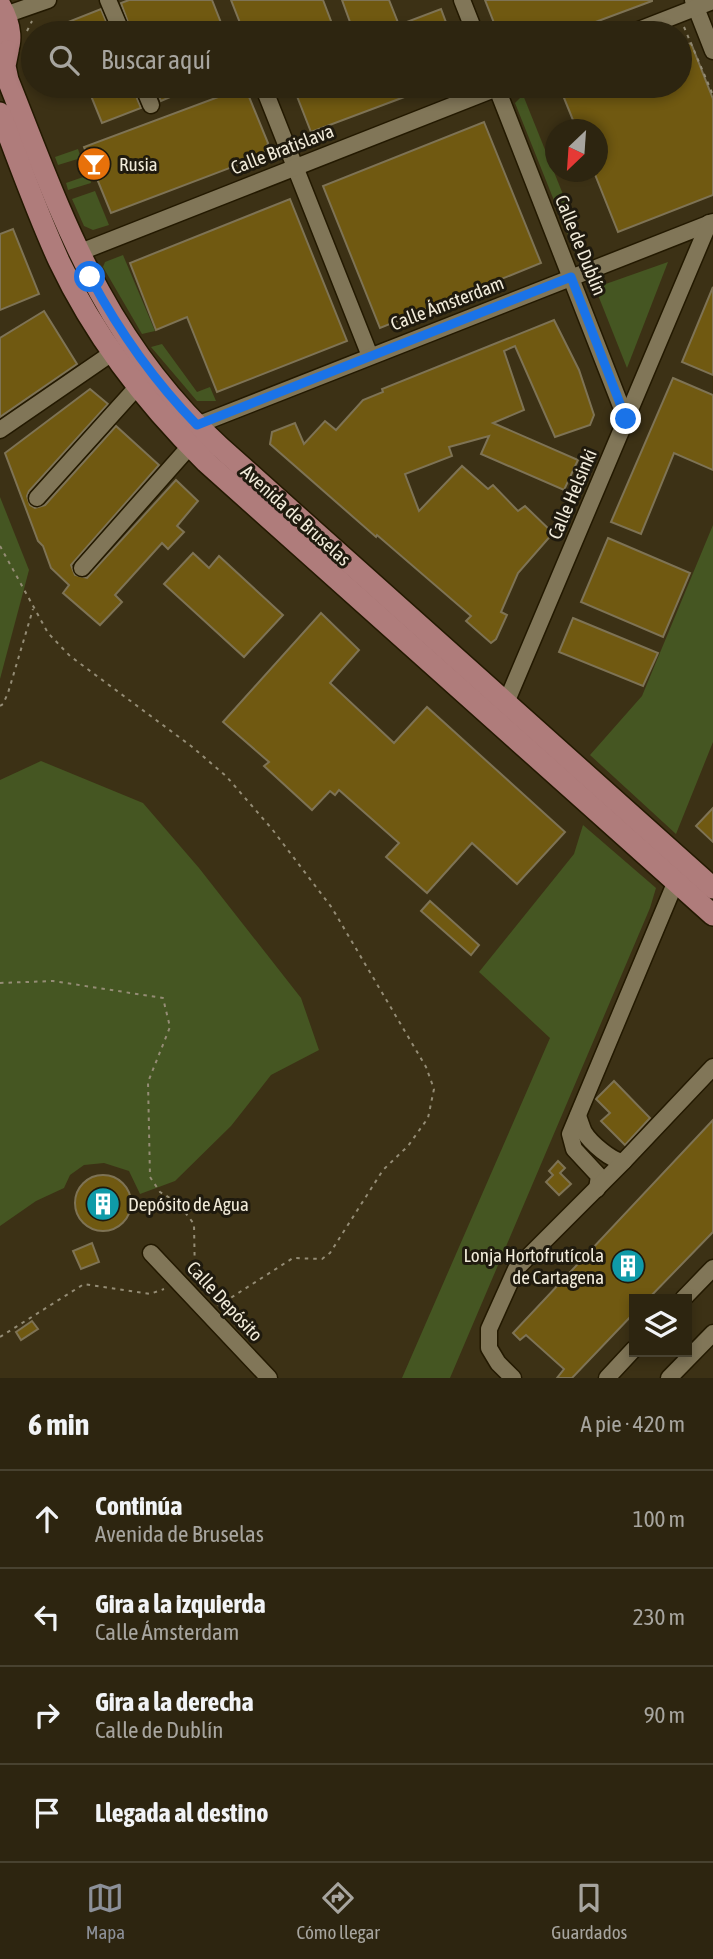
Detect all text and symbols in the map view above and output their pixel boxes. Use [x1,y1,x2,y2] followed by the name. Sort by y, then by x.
[21,21,692,98] search box
[45,41,83,79] icon: search
[101,45,211,75] text: Buscar aquí
[227,119,337,179] street label: Calle Bratislava
[545,119,608,182] north arrow
[75,145,113,183] bar icon: Rusia
[119,153,158,175] place label: Rusia
[551,192,611,298] street label: Calle de Dublín
[74,261,105,292] route start
[387,271,507,335] street label: Calle Ámsterdam
[610,403,641,434] route end
[543,446,601,542] street label: Calle Helsinki
[237,460,355,570] street label: Avenida de Bruselas
[84,1185,122,1223] building icon: Depósito de Agua
[128,1193,249,1215] place label: Depósito de Agua
[463,1244,604,1288] place label: Lonja Hortofrutícola de Cartagena
[609,1247,647,1285] building icon: Lonja Hortofrutícola de Cartagena
[183,1257,268,1345] street label: Calle Depósito
[629,1294,692,1357] map controls
[629,1294,692,1357] button: layers
[28,1407,89,1441] text: 6 min
[581,1411,685,1437] text: A pie · 420 m
[95,1491,182,1521] text: Continúa
[28,1500,66,1538] icon: ahead
[633,1506,685,1532] text: 100 m
[95,1521,264,1547] text: Avenida de Bruselas
[95,1589,266,1619] text: Gira a la izquierda
[28,1598,66,1636] icon: left
[633,1604,685,1630] text: 230 m
[95,1619,239,1645] text: Calle Ámsterdam
[95,1687,254,1717] text: Gira a la derecha
[28,1696,66,1734] icon: right
[644,1702,685,1728] text: 90 m
[95,1717,224,1743] text: Calle de Dublín
[28,1794,66,1832] icon: arrive
[95,1798,268,1828] text: Llegada al destino
[86,1879,125,1943] tab: Mapa
[296,1879,380,1943] tab: Cómo llegar
[551,1879,627,1943] tab: Guardados

